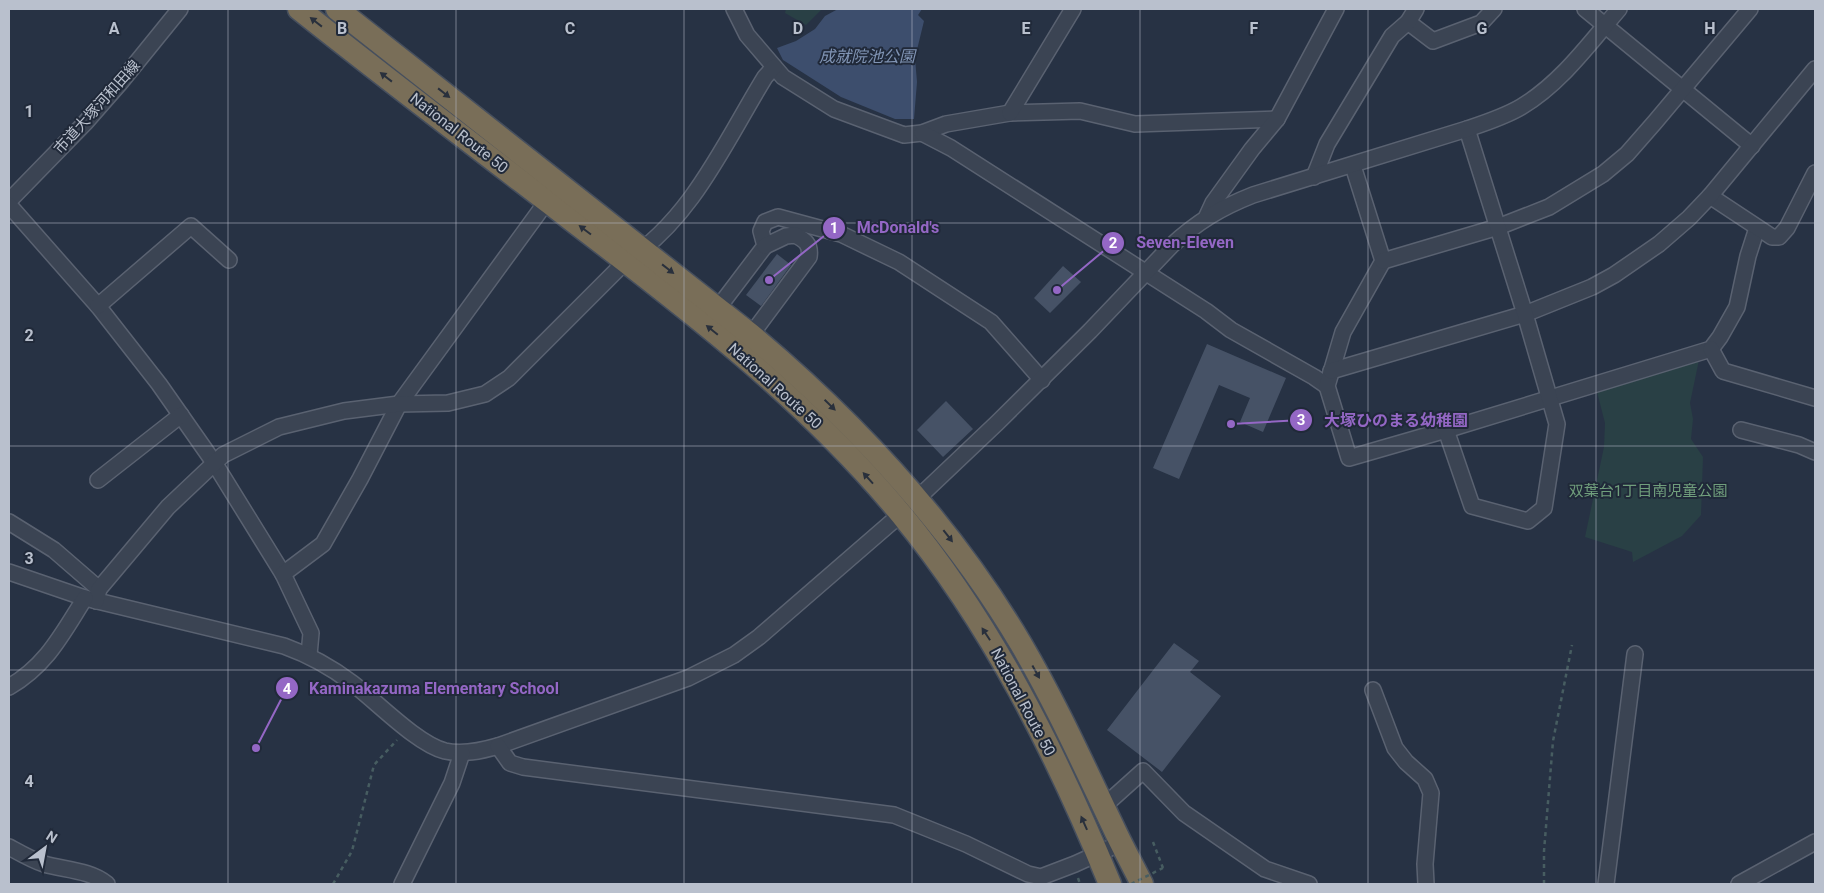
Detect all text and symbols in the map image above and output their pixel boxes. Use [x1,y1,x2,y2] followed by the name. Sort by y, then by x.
[310,17,323,28] one-way arrow
[109,19,120,38] text: A
[337,19,347,38] text: B
[565,19,575,38] text: C
[793,19,803,38] text: D
[1022,19,1031,38] text: E
[1250,19,1259,38] text: F
[1477,19,1488,38] text: G
[1704,19,1716,38] text: H
[819,47,917,66] water label: 成就院池公園
[50,56,144,158] street label: 市道大塚河和田線
[380,72,393,83] one-way arrow
[437,87,450,98] one-way arrow
[406,89,512,177] street label: National Route 50
[24,102,34,121] text: 1
[822,212,949,243] callout: McDonald's
[857,218,939,237] text: McDonald's
[830,219,838,237] text: 1
[579,224,592,235] one-way arrow
[1101,227,1243,258] callout: Seven-Eleven
[1136,233,1234,252] text: Seven-Eleven
[1109,234,1118,252] text: 2
[661,264,675,274] one-way arrow
[706,325,719,336] one-way arrow
[24,326,34,345] text: 2
[725,339,825,433] street label: National Route 50
[823,399,835,411] one-way arrow
[1289,404,1478,435] callout: 大塚ひのまる幼稚園
[1297,411,1305,429] text: 3
[1324,411,1468,430] text: 大塚ひのまる幼稚園
[862,472,874,484] one-way arrow
[1569,482,1727,500] park label: 双葉台1丁目南児童公園
[943,529,953,543] one-way arrow
[24,549,34,568] text: 3
[981,628,991,641] one-way arrow
[987,645,1059,759] street label: National Route 50
[1032,666,1041,679] one-way arrow
[274,673,569,704] callout: Kaminakazuma Elementary School
[309,679,559,698] text: Kaminakazuma Elementary School
[283,680,292,698] text: 4
[24,772,34,791] text: 4
[1079,816,1087,830] one-way arrow
[20,823,70,873] north arrow
[43,828,60,846] text: N

